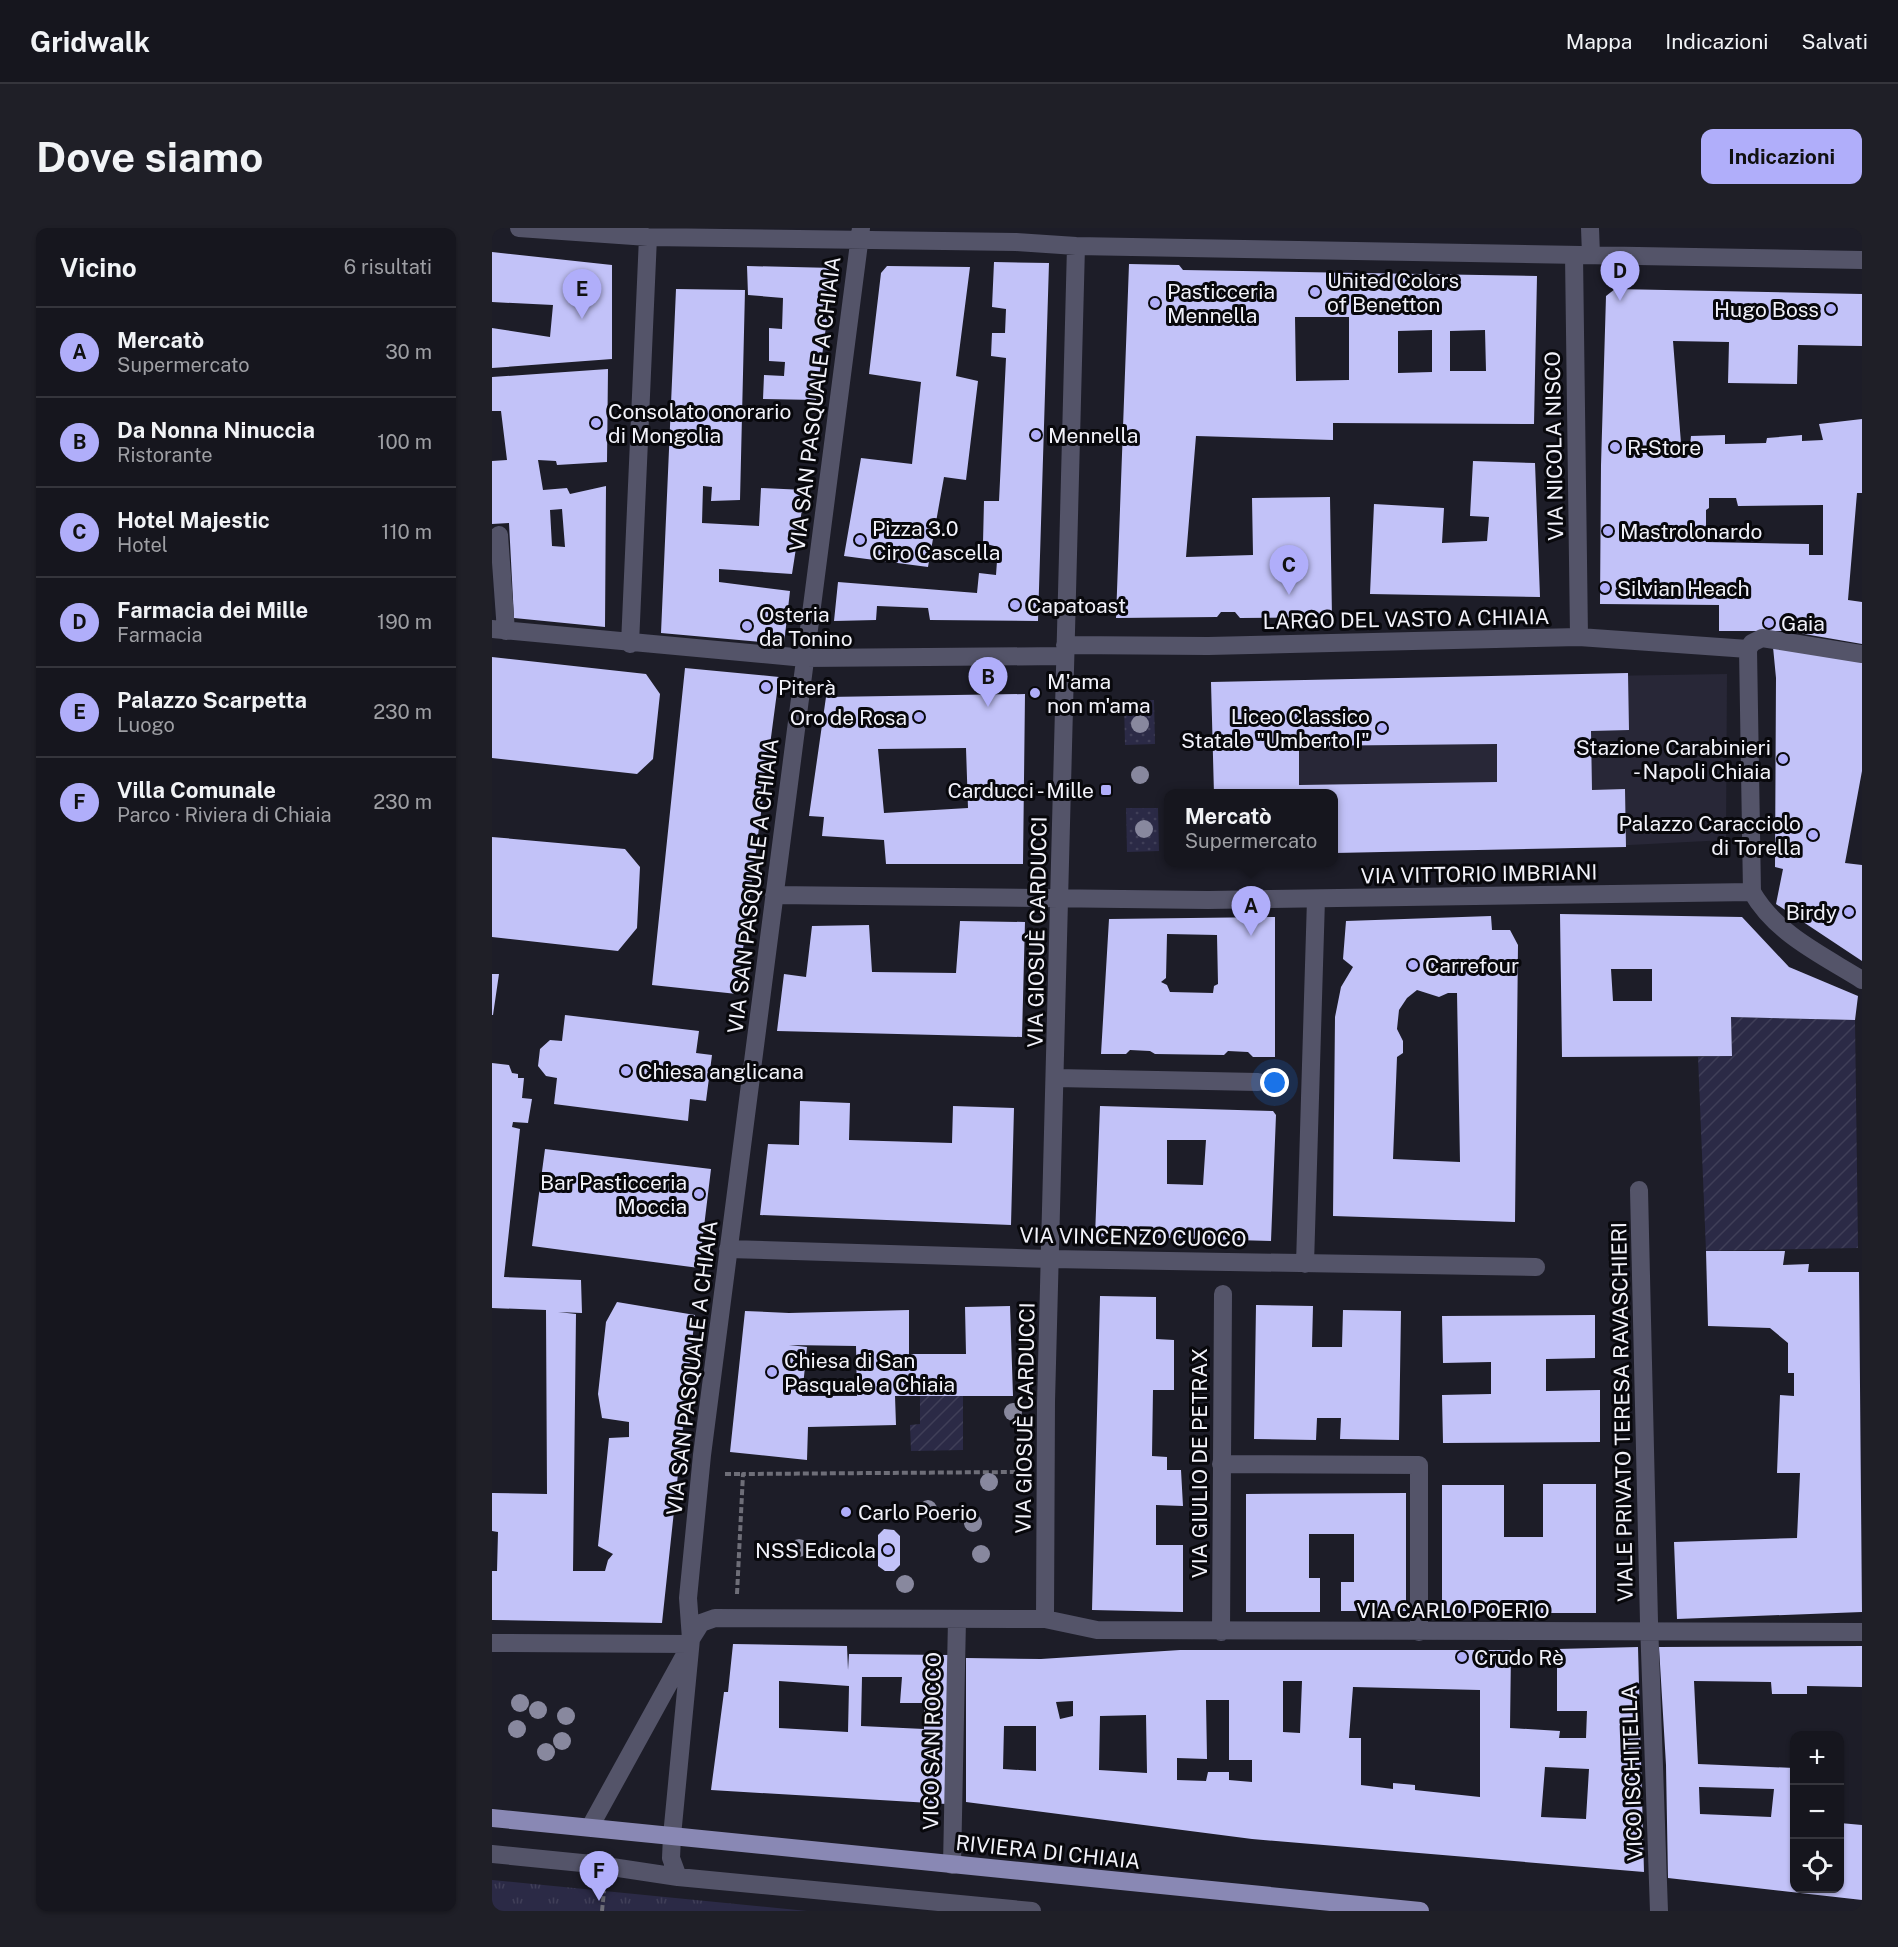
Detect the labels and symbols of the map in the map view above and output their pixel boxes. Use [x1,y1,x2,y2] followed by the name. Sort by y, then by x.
[1600,251,1640,301] pin: D
[784,255,846,553] street label: VIA SAN PASQUALE A CHIAIA
[1327,268,1459,317] place label: United Colors of Benetton
[562,270,602,319] pin: E
[1167,279,1275,328] place label: Pasticceria Mennella
[1308,285,1322,299] marker: United Colors of Benetton
[1148,296,1162,310] marker: Pasticceria Mennella
[1714,297,1819,322] place label: Hugo Boss
[1824,302,1838,316] marker: Hugo Boss
[1540,351,1568,541] street label: VIA NICOLA NISCO
[608,399,791,448] place label: Consolato onorario di Mongolia
[589,416,603,430] marker: Consolato onorario di Mongolia
[1048,423,1138,448] place label: Mennella
[1029,428,1043,442] marker: Mennella
[1627,435,1701,460] place label: R-Store
[1608,440,1622,454] marker: R-Store
[872,516,1000,565] place label: Pizza 3.0 Ciro Cascella
[1620,519,1762,544] place label: Mastrolonardo
[1601,524,1615,538] marker: Mastrolonardo
[853,533,867,547] marker: Pizza 3.0 Ciro Cascella
[1270,546,1308,595] pin: C
[1617,576,1750,601] place label: Silvian Heach
[1598,581,1612,595] marker: Silvian Heach
[1027,593,1126,618] place label: Capatoast
[1008,598,1022,612] marker: Capatoast
[759,602,853,651] place label: Osteria da Tonino
[1262,604,1550,634] street label: LARGO DEL VASTO A CHIAIA
[1781,611,1825,636] place label: Gaia
[1762,616,1776,630] marker: Gaia
[740,619,754,633] marker: Osteria da Tonino
[968,658,1008,707] pin: B
[1047,669,1151,718] place label: M'ama non m'ama
[778,675,836,700] place label: Piterà
[759,680,773,694] marker: Piterà
[1028,686,1042,700] marker: M'ama non m'ama
[1181,704,1370,753] place label: Liceo Classico Statale "Umberto I"
[790,705,907,730] place label: Oro de Rosa
[912,710,926,724] marker: Oro de Rosa
[1375,721,1389,735] marker: Liceo Classico Statale "Umberto I"
[1576,735,1771,784] place label: Stazione Carabinieri - Napoli Chiaia
[722,737,784,1035] street label: VIA SAN PASQUALE A CHIAIA
[1776,752,1790,766] marker: Stazione Carabinieri - Napoli Chiaia
[947,778,1094,803] place label: Carducci - Mille
[1099,783,1113,797] marker: Carducci - Mille
[1618,811,1801,860] place label: Palazzo Caracciolo di Torella
[1022,816,1052,1048] street label: VIA GIOSUÈ CARDUCCI
[1806,828,1820,842] marker: Palazzo Caracciolo di Torella
[1360,859,1598,889] street label: VIA VITTORIO IMBRIANI
[1232,886,1270,936] pin: A
[1786,900,1837,925] place label: Birdy
[1842,905,1856,919] marker: Birdy
[1425,953,1519,978] place label: Carrefour
[1406,958,1420,972] marker: Carrefour
[638,1059,804,1084] place label: Chiesa anglicana
[619,1064,633,1078] marker: Chiesa anglicana
[1260,1068,1289,1097] your location
[540,1170,687,1219] place label: Bar Pasticceria Moccia
[692,1187,706,1201] marker: Bar Pasticceria Moccia
[661,1219,723,1517] street label: VIA SAN PASQUALE A CHIAIA
[1606,1222,1638,1602] street label: VIALE PRIVATO TERESA RAVASCHIERI
[1019,1223,1247,1251] street label: VIA VINCENZO CUOCO
[1010,1302,1040,1534] street label: VIA GIOSUÈ CARDUCCI
[784,1348,955,1397] place label: Chiesa di San Pasquale a Chiaia
[1187,1348,1212,1578] street label: VIA GIULIO DE PETRAX
[765,1365,779,1379] marker: Chiesa di San Pasquale a Chiaia
[858,1500,977,1525] place label: Carlo Poerio
[839,1505,853,1519] marker: Carlo Poerio
[755,1538,876,1563] place label: NSS Edicola
[881,1543,895,1557] marker: NSS Edicola
[1356,1598,1550,1623] street label: VIA CARLO POERIO
[1474,1645,1564,1670] place label: Crudo Rè
[1455,1650,1469,1664] marker: Crudo Rè
[918,1652,946,1830] street label: VICO SAN ROCCO
[1616,1684,1648,1862] street label: VICO ISCHITELLA
[954,1830,1142,1874] street label: RIVIERA DI CHIAIA
[580,1852,618,1901] pin: F

